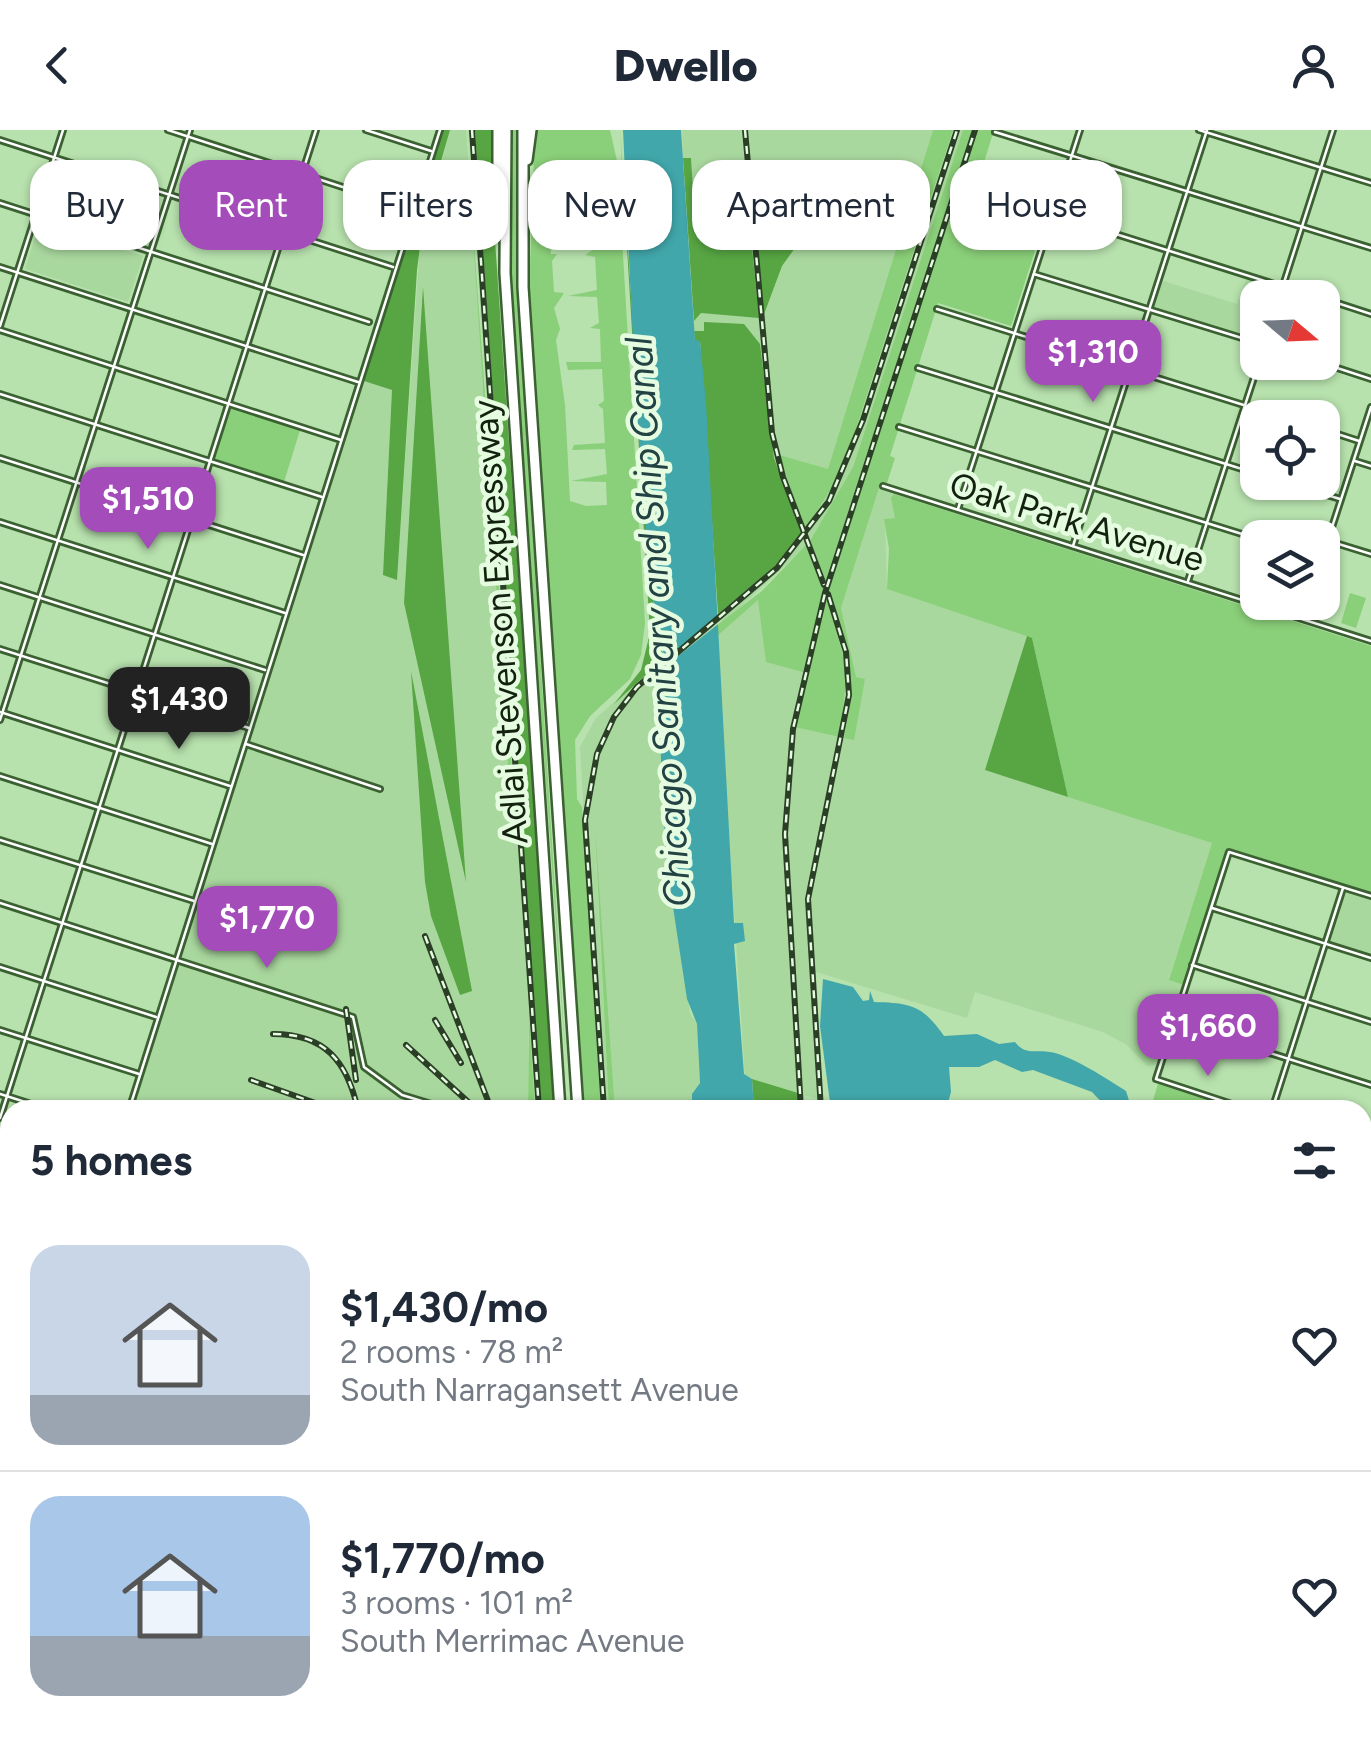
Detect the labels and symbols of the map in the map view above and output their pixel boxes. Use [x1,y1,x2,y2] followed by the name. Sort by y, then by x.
[1240,280,1340,380] north arrow
[1012,320,1174,405] pin: $1,310
[615,335,701,909] water label: Chicago Sanitary and Ship Canal
[463,398,536,846] street label: Adlai Stevenson Expressway
[945,463,1209,581] street label: Oak Park Avenue
[67,467,229,552] pin: $1,510
[98,667,260,752] pin: $1,430
[186,886,348,971] pin: $1,770
[1127,994,1289,1079] pin: $1,660

